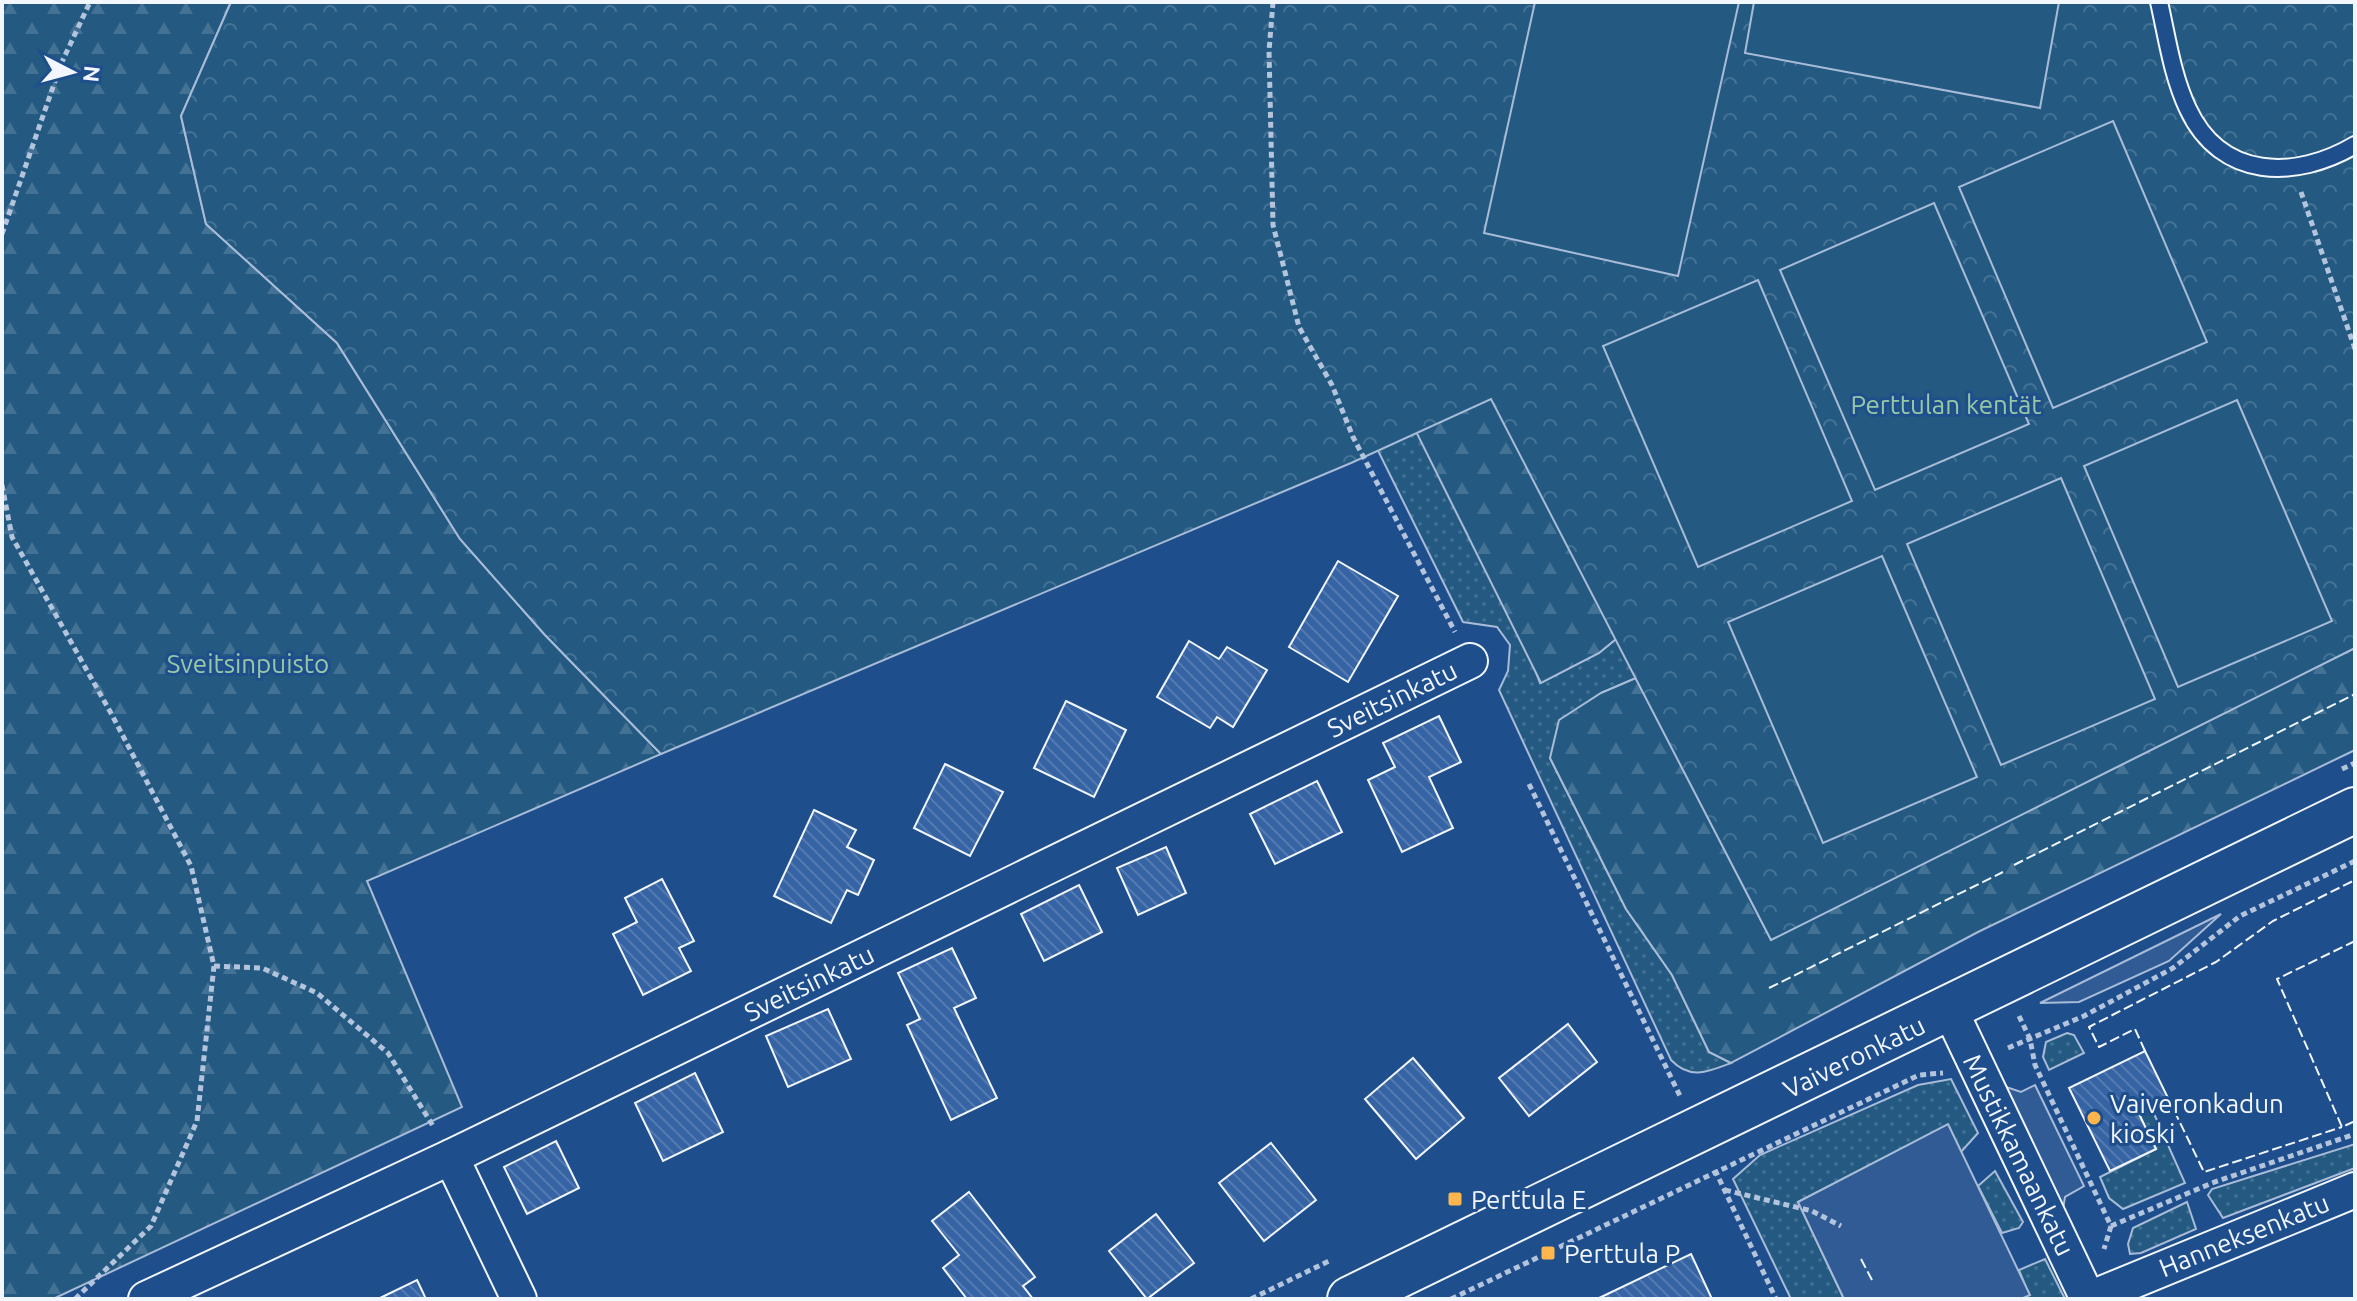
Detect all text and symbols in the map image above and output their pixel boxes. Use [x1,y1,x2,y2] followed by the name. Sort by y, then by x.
[32,32,112,112] north arrow
[79,65,106,84] text: N
[1850,390,2042,419] park label: Perttulan kentät
[167,649,329,678] park label: Sveitsinpuisto
[1322,655,1462,743] street label: Sveitsinkatu
[739,939,879,1027] street label: Sveitsinkatu
[1778,1010,1930,1104] street label: Vaiveronkatu
[1958,1050,2080,1260] street label: Mustikkamaankatu
[2110,1089,2284,1148] place label: Vaiveronkadun kioski
[2085,1109,2103,1127] marker: Vaiveronkadun kioski
[1471,1185,1586,1214] place label: Perttula E
[2155,1188,2333,1282] street label: Hanneksenkatu
[1446,1190,1464,1208] marker: Perttula E
[1564,1239,1680,1268] place label: Perttula P
[1539,1244,1557,1262] marker: Perttula P

